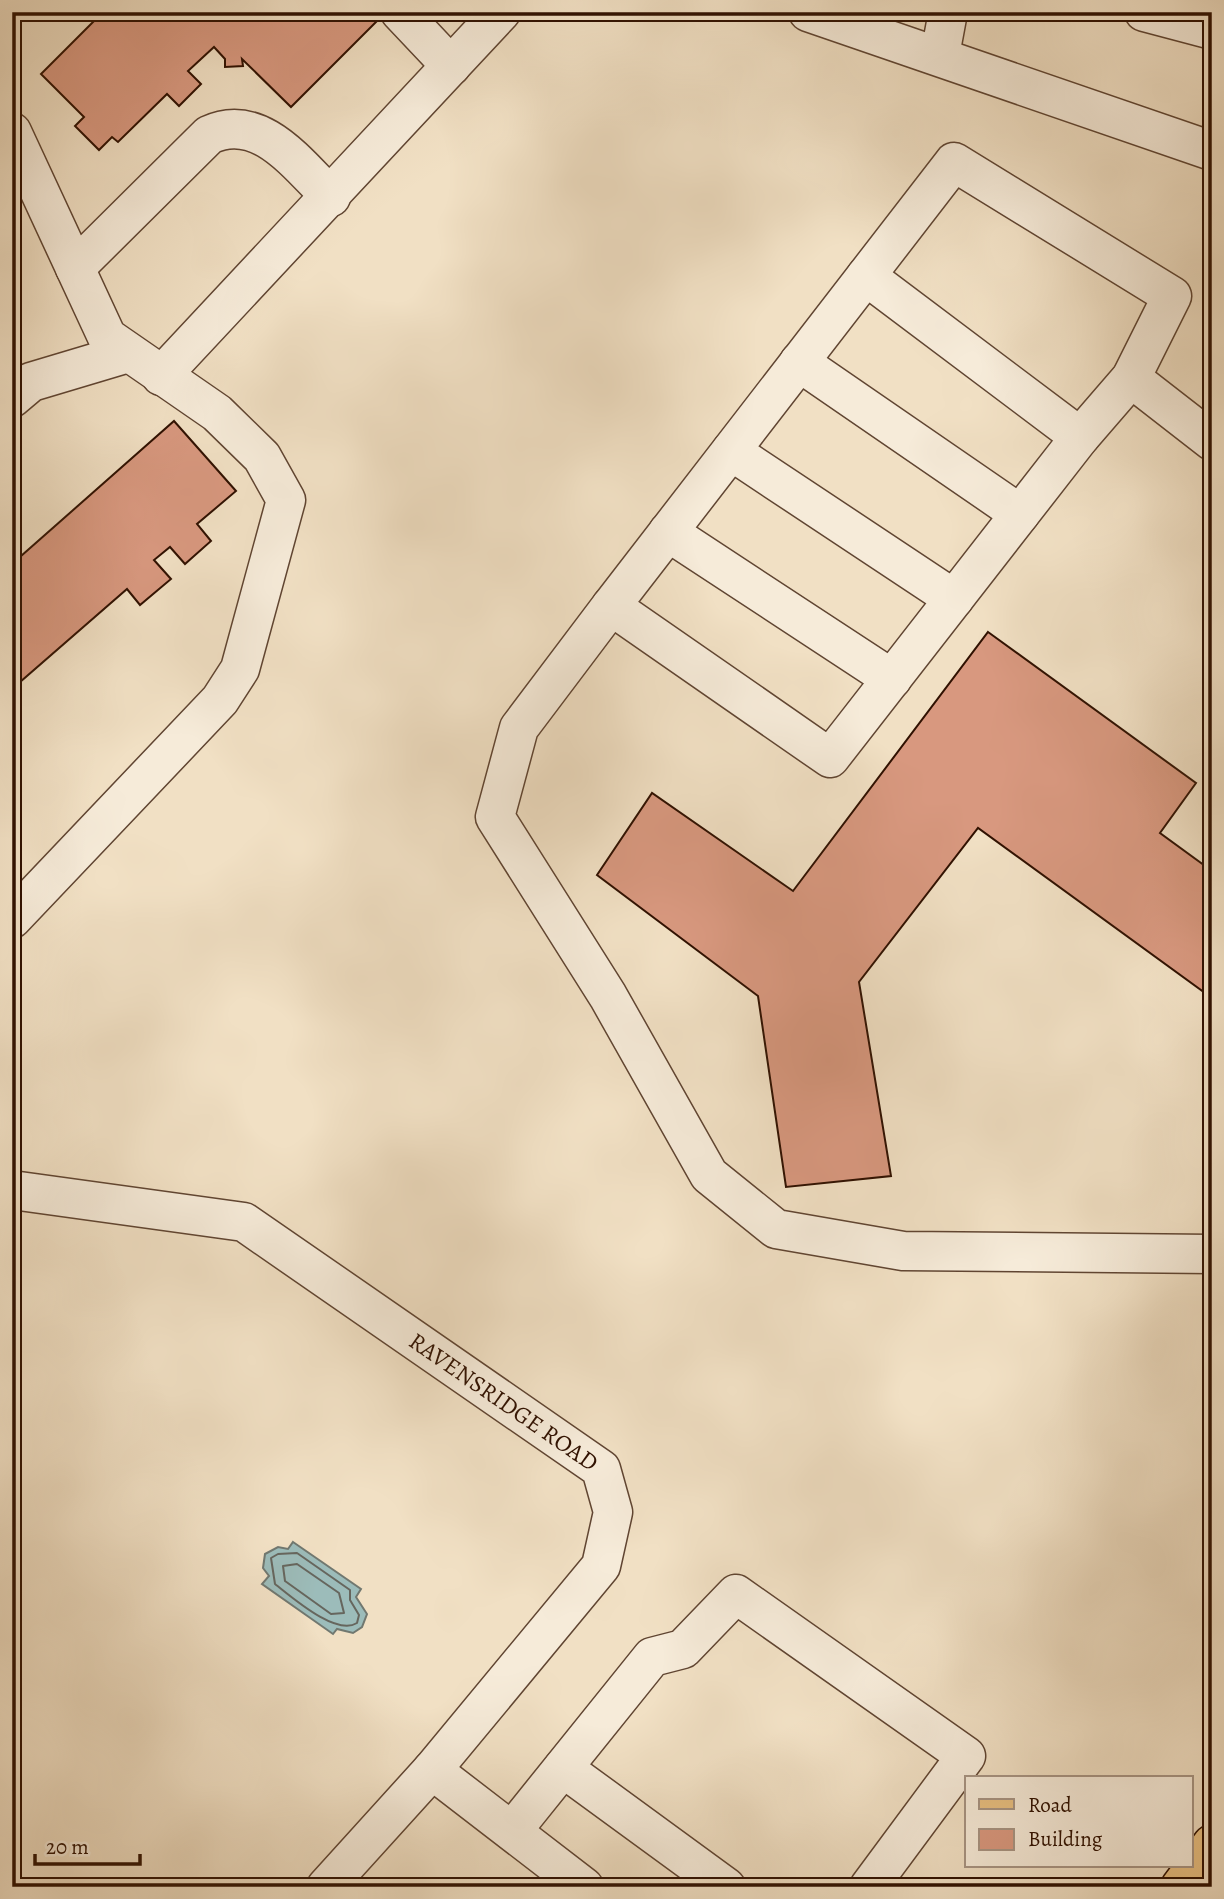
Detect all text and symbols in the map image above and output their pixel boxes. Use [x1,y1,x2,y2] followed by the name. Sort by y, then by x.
[403,1325,605,1478] street label: RAVENSRIDGE ROAD
[965,1776,1192,1868] legend
[1028,1791,1072,1819] text: Road
[35,1822,140,1866] scale bar
[1028,1825,1103,1853] text: Building
[46,1833,89,1861] text: 20 m

